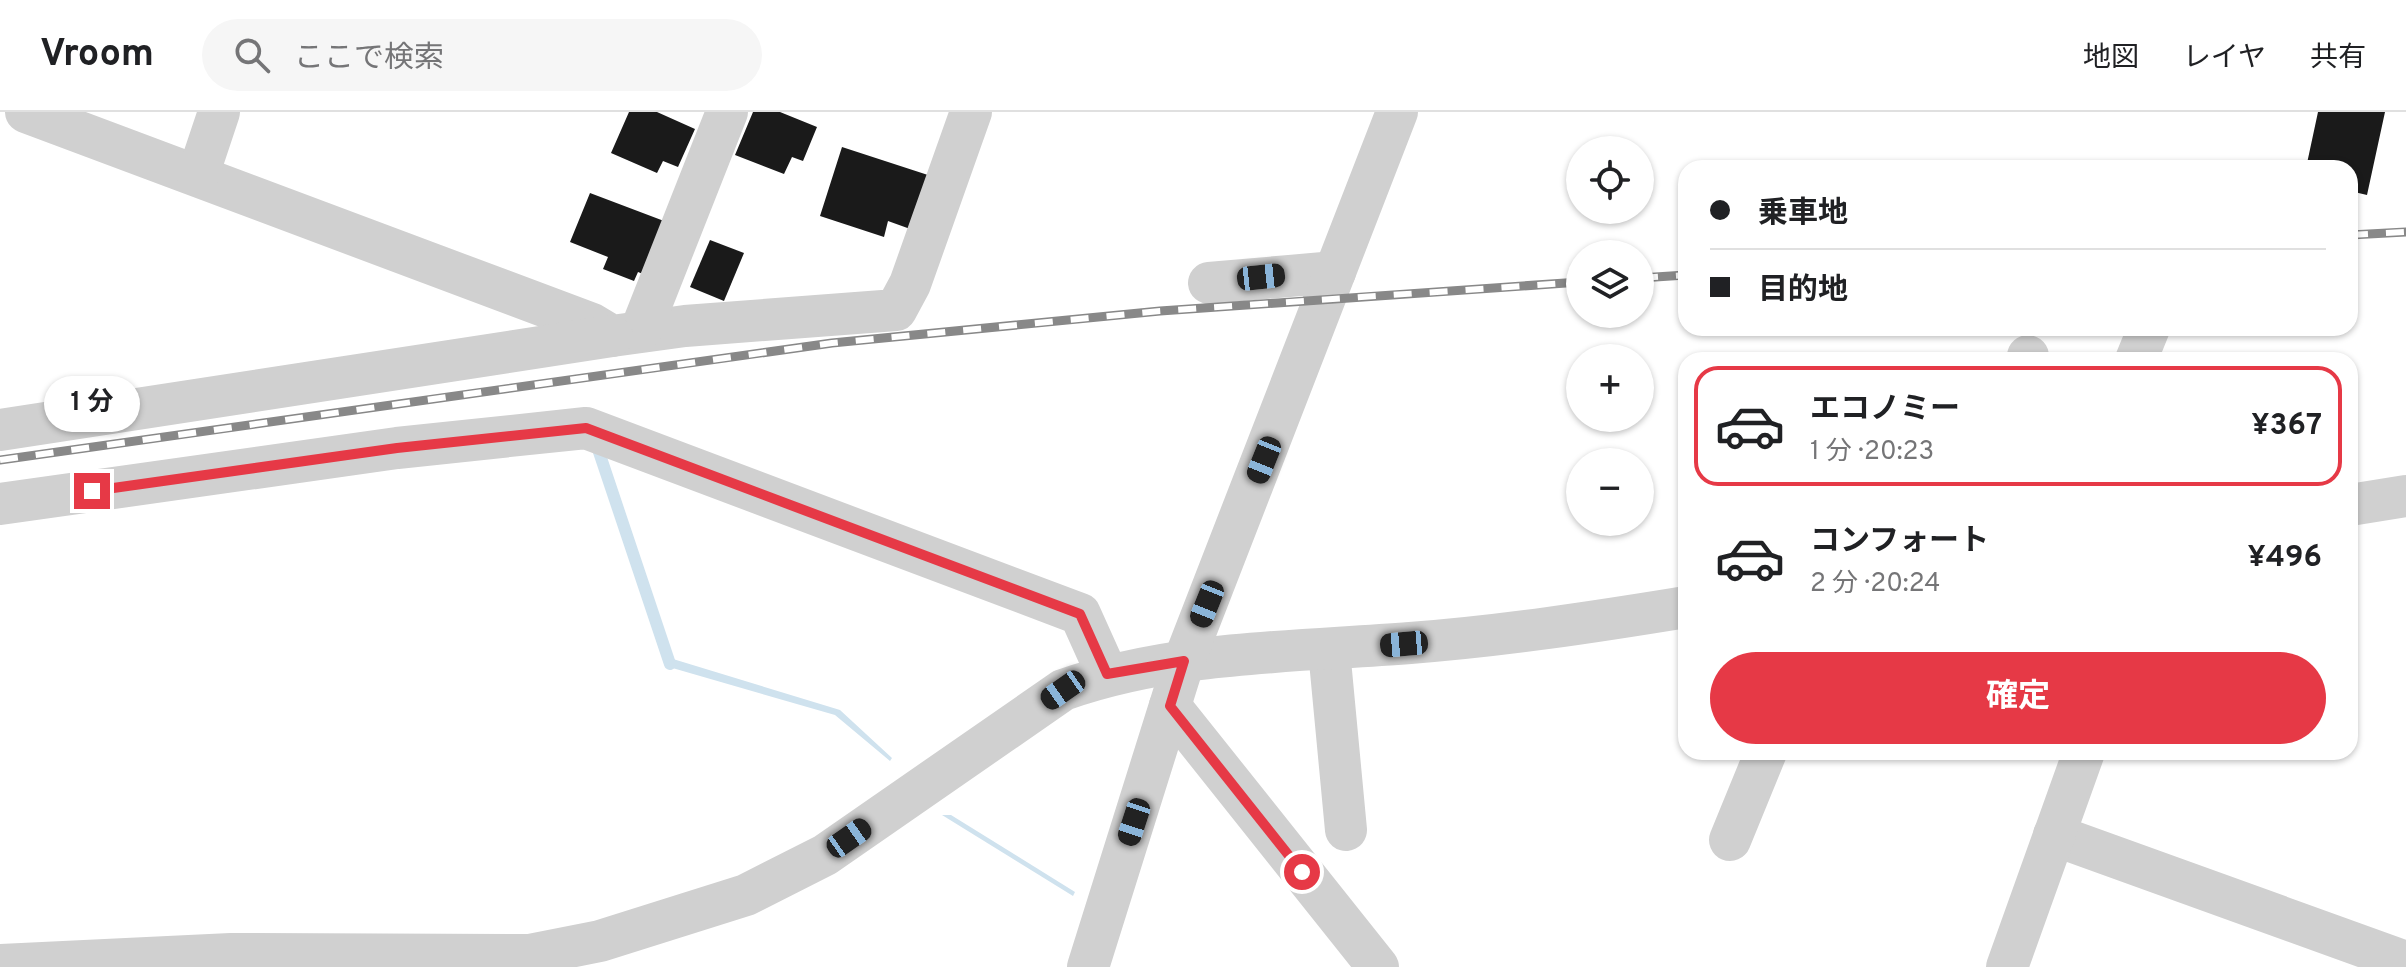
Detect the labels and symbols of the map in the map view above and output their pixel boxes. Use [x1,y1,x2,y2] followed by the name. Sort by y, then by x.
[1236,263,1286,291] car
[44,375,140,431] callout: 1 分
[1244,433,1284,487] car
[74,473,110,509] route end
[1187,577,1227,631] car
[1379,630,1429,658] car
[1036,666,1090,714] car
[1115,795,1153,849] car
[822,814,876,862] car
[1284,854,1320,890] route start

